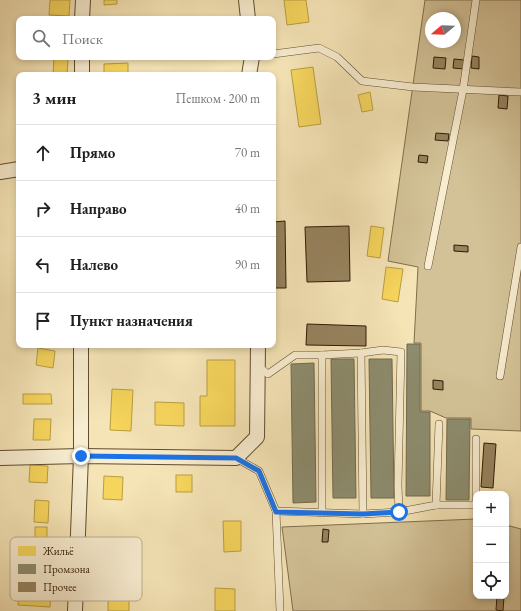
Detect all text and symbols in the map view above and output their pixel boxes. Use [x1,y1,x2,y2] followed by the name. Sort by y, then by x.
[425,12,461,48] north arrow
[16,16,276,60] search box
[30,27,52,49] icon: search
[62,29,103,48] text: Поиск
[32,87,76,109] text: 3 мин
[176,90,260,107] text: Пешком · 200 m
[32,142,54,164] icon: ahead
[70,143,115,162] text: Прямо
[235,144,260,161] text: 70 m
[32,198,54,220] icon: right
[70,199,127,218] text: Направо
[235,200,260,217] text: 40 m
[32,254,54,276] icon: left
[70,255,118,274] text: Налево
[235,256,260,273] text: 90 m
[32,310,54,332] icon: arrive
[70,311,193,330] text: Пункт назначения
[72,447,90,465] route end
[473,491,509,599] map controls
[473,491,509,527] button: +
[390,503,408,521] route start
[473,527,509,563] button: −
[10,537,142,601] legend
[42,544,74,558] text: Жильё
[43,562,90,576] text: Промзона
[473,563,509,599] button: locate
[43,580,77,594] text: Прочее

